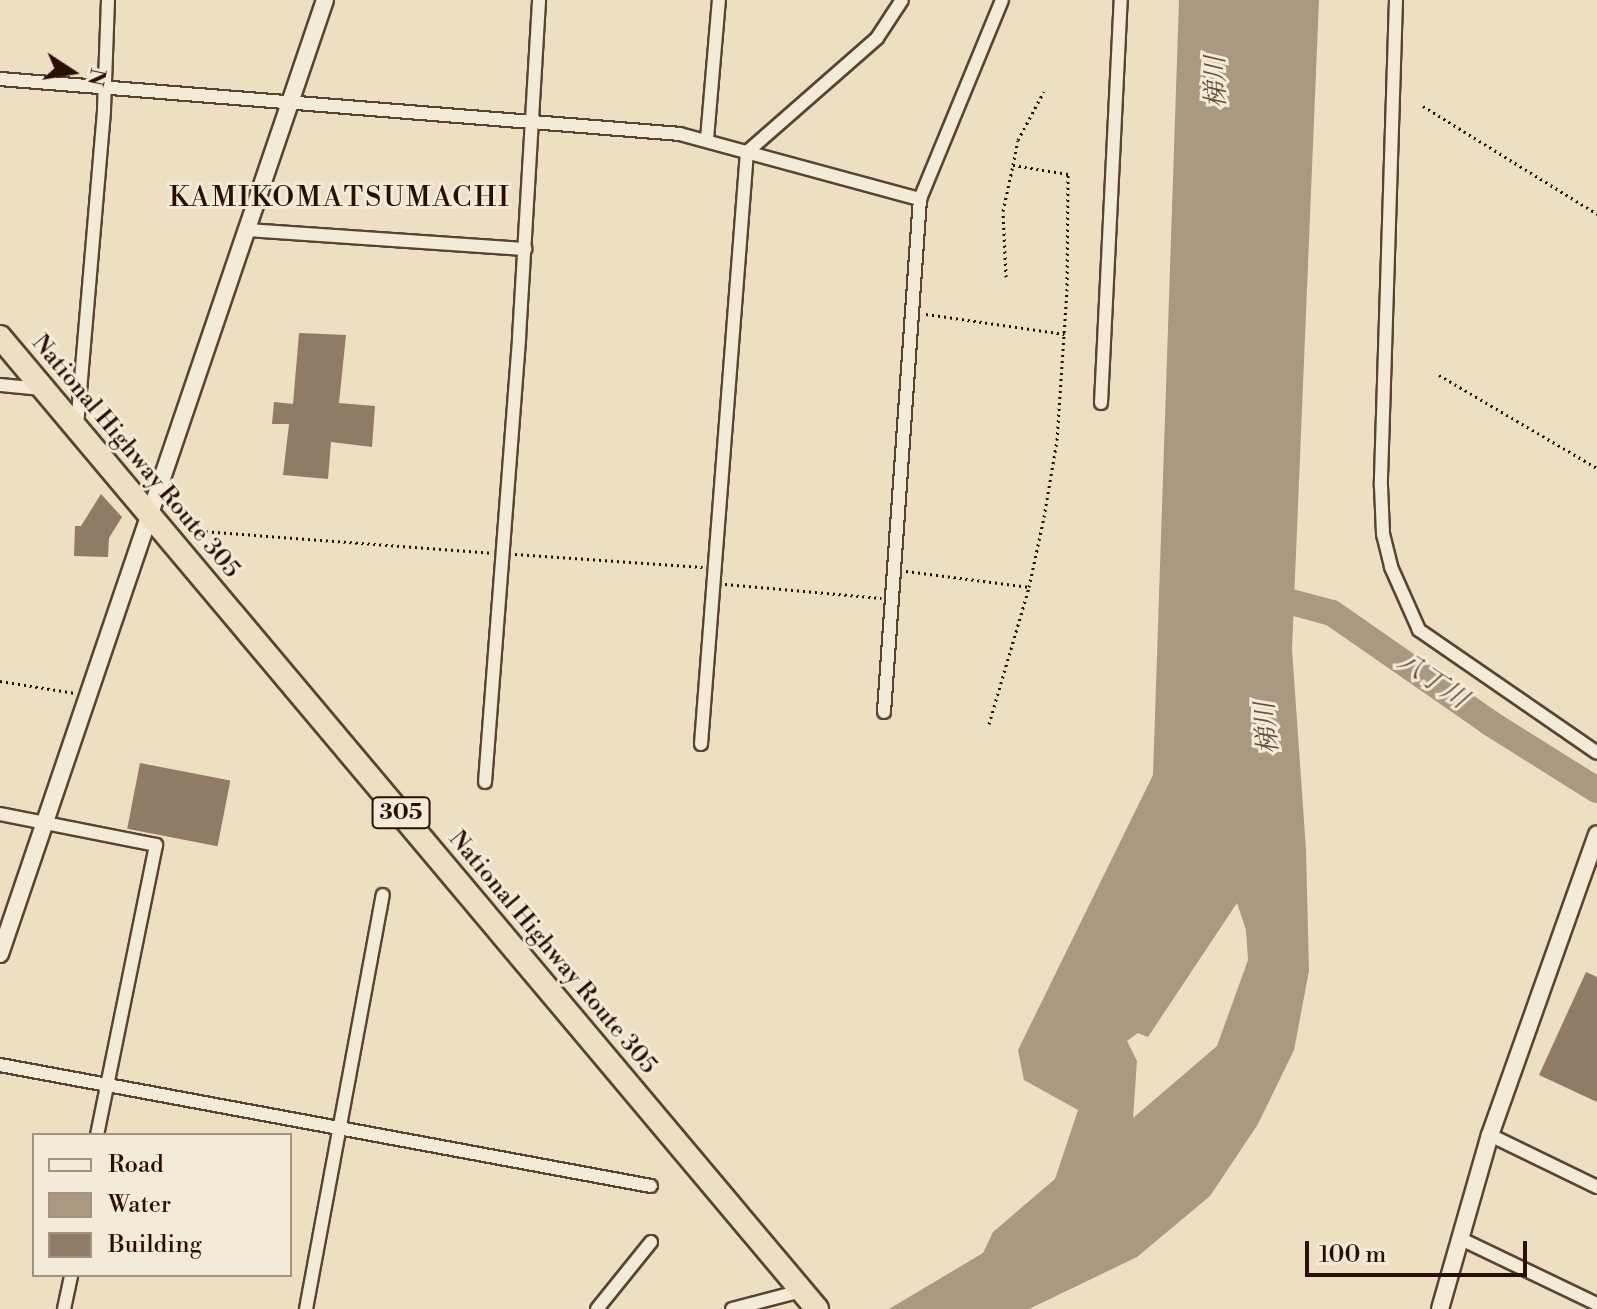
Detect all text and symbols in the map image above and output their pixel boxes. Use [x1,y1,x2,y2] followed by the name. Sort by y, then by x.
[32,32,112,112] north arrow
[1201,56,1233,108] water label: 梯川
[81,66,111,88] text: N
[169,181,511,215] district label: KAMIKOMATSUMACHI
[25,330,245,584] street label: National Highway Route 305
[1391,646,1473,716] water label: 八丁川
[1250,701,1286,755] water label: 梯川
[371,795,431,831] road number: 305
[442,826,662,1080] street label: National Highway Route 305
[32,1133,292,1277] legend
[108,1150,164,1180] text: Road
[108,1190,171,1220] text: Water
[1309,1225,1531,1275] scale bar
[108,1230,202,1260] text: Building
[1319,1240,1386,1270] text: 100 m

